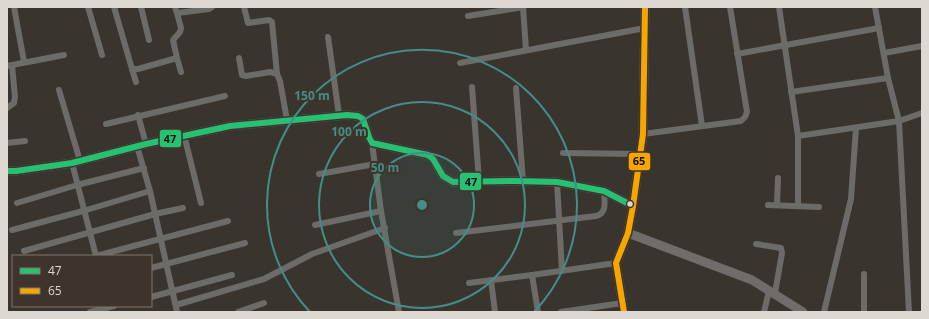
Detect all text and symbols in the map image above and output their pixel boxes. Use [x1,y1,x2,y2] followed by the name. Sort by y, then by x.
[294,87,330,104] text: 150 m
[331,123,367,140] text: 100 m
[159,129,182,148] line badge: 47
[164,131,176,146] text: 47
[628,152,651,171] line badge: 65
[633,153,645,168] text: 65
[371,159,399,176] text: 50 m
[459,172,482,191] line badge: 47
[465,174,477,189] text: 47
[415,198,429,212] centre of rings
[625,199,635,209] unlabelled marker
[12,255,152,307] legend
[48,262,62,279] text: 47
[48,282,62,299] text: 65

